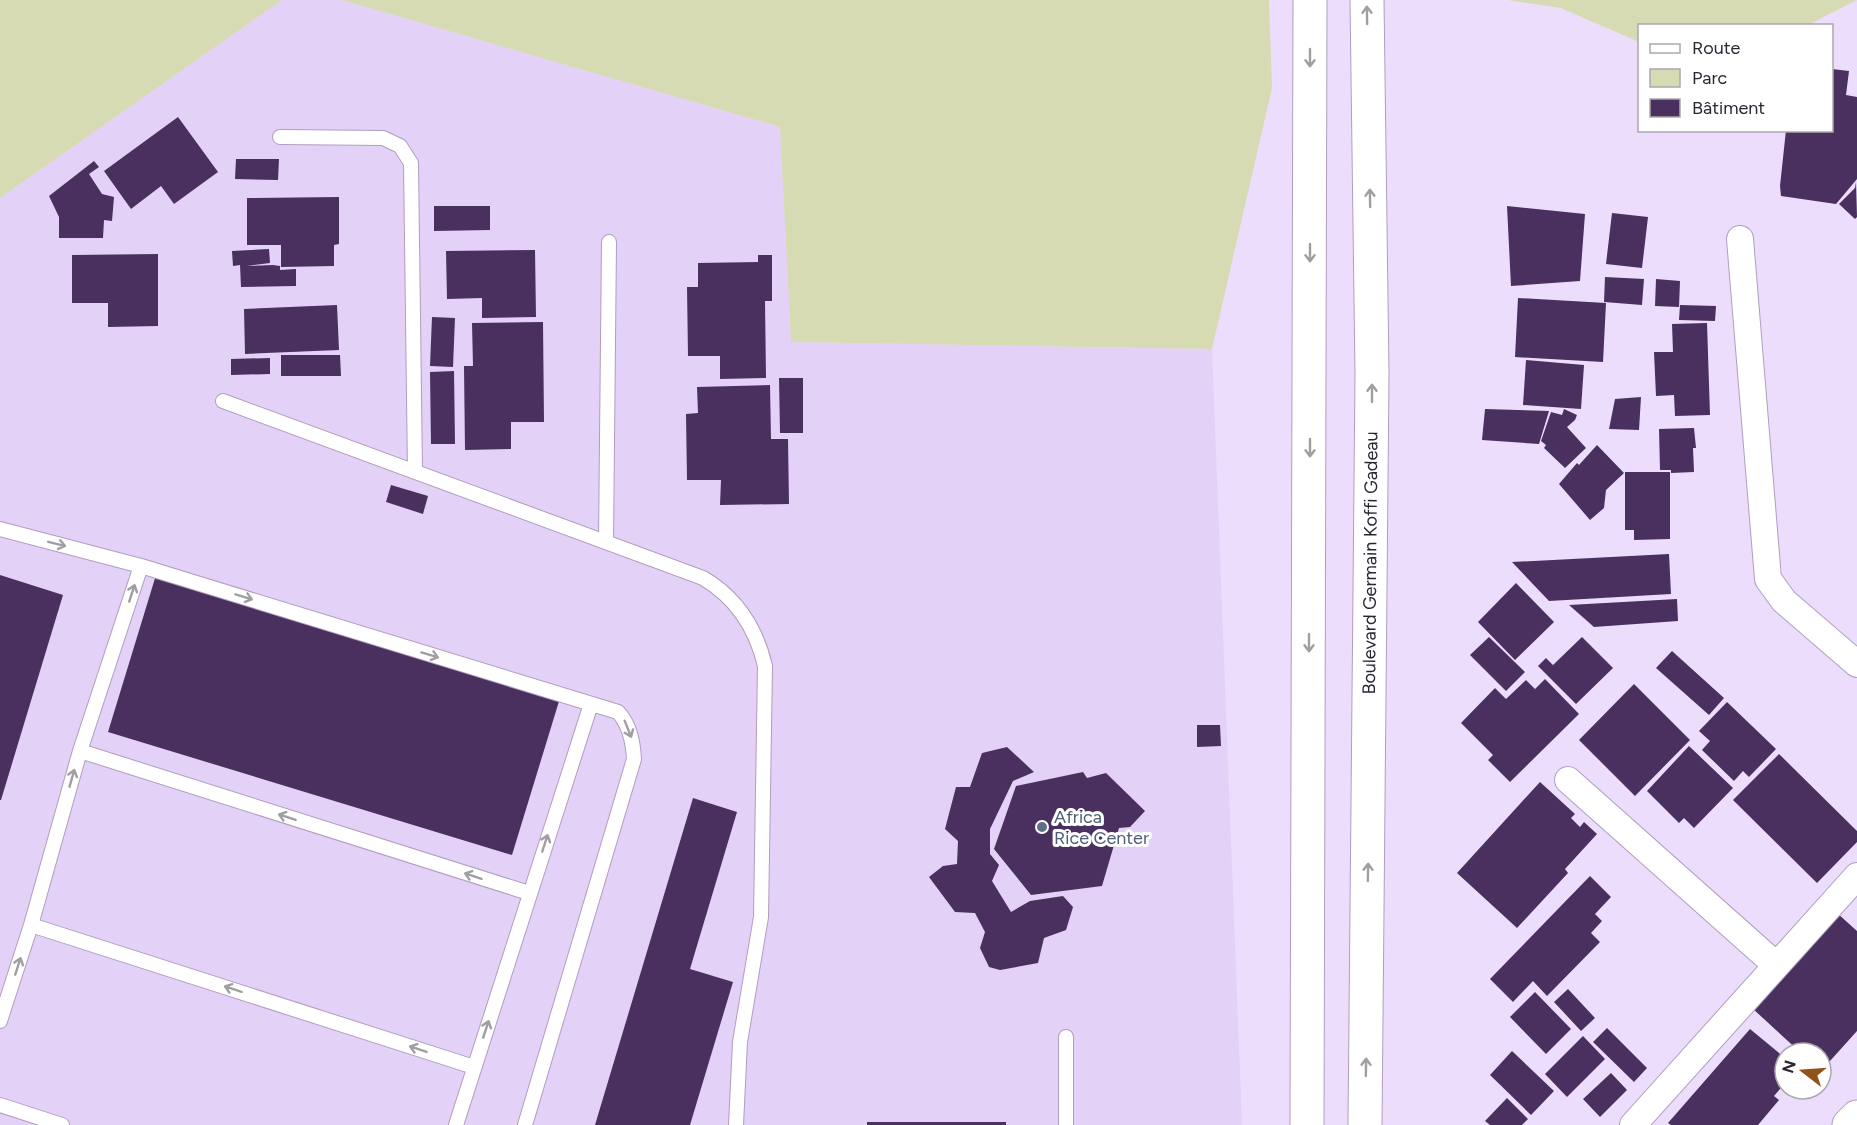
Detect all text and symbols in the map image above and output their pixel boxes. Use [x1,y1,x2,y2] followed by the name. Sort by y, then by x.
[1362,6,1373,26] one-way arrow
[1638,24,1833,132] legend
[1692,37,1741,59] text: Route
[1304,48,1316,68] one-way arrow
[1692,67,1728,89] text: Parc
[1692,97,1765,119] text: Bâtiment
[1364,189,1376,209] one-way arrow
[1304,243,1316,263] one-way arrow
[1366,384,1378,404] one-way arrow
[1358,431,1382,695] street label: Boulevard Germain Koffi Gadeau
[1304,438,1316,458] one-way arrow
[47,538,66,550] one-way arrow
[128,584,139,603] one-way arrow
[234,592,253,603] one-way arrow
[1303,633,1315,653] one-way arrow
[420,650,439,661] one-way arrow
[623,720,634,738] one-way arrow
[67,769,78,788] one-way arrow
[1054,806,1149,849] place label: Africa Rice Center
[278,811,297,822] one-way arrow
[1035,820,1049,834] marker: Africa Rice Center
[540,834,551,853] one-way arrow
[1362,862,1374,882] one-way arrow
[464,870,483,881] one-way arrow
[13,957,24,976] one-way arrow
[224,983,243,994] one-way arrow
[481,1020,492,1039] one-way arrow
[1773,1041,1833,1101] north arrow
[409,1043,428,1054] one-way arrow
[1360,1057,1372,1077] one-way arrow
[1778,1058,1800,1075] text: N

